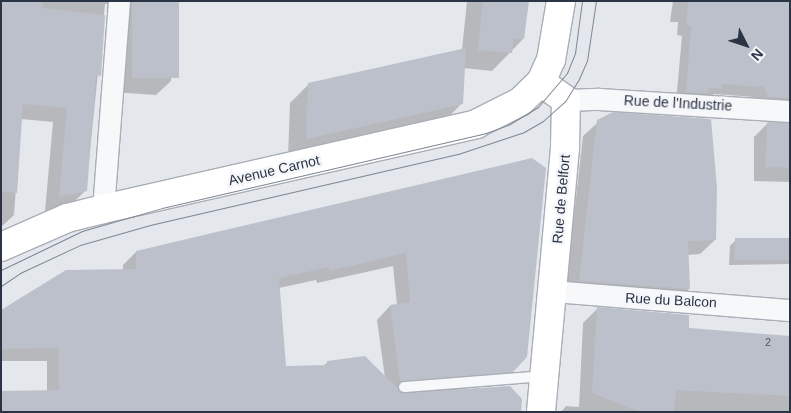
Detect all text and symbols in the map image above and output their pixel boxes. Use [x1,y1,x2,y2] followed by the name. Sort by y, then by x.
[721,20,771,70] north arrow
[748,46,767,64] text: N
[623,92,733,114] street label: Rue de l'Industrie
[227,151,321,189] street label: Avenue Carnot
[549,154,573,244] street label: Rue de Belfort
[625,289,717,311] street label: Rue du Balcon
[765,335,771,349] house number: 2

